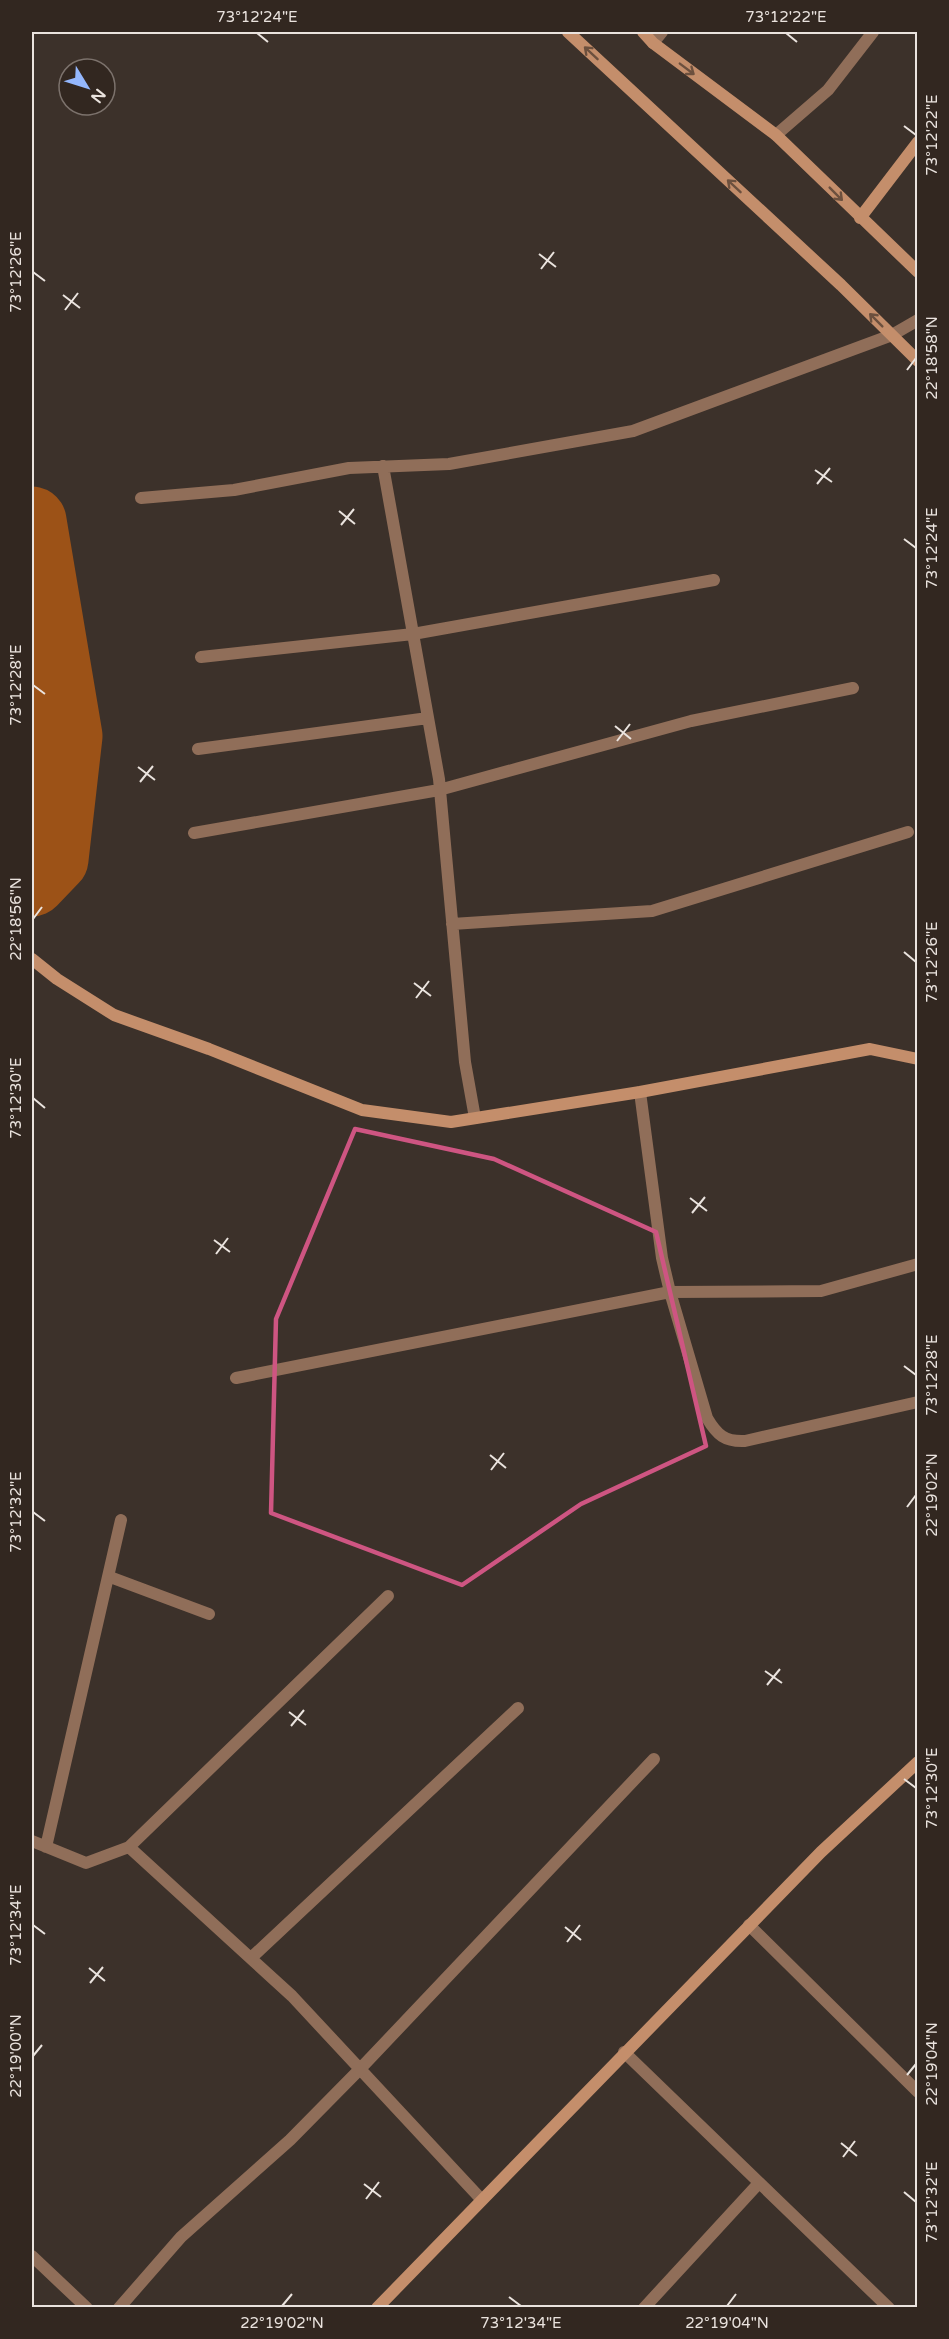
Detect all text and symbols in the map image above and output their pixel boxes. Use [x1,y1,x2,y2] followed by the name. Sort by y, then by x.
[216,8,298,26] text: 73°12'24"E
[745,8,827,26] text: 73°12'22"E
[584,46,599,60] one-way arrow
[57,57,117,117] north arrow
[679,63,695,75] one-way arrow
[86,84,110,107] text: N
[923,94,941,176] text: 73°12'22"E
[727,179,742,193] one-way arrow
[829,187,844,201] one-way arrow
[7,231,25,313] text: 73°12'26"E
[868,312,883,327] one-way arrow
[923,316,941,400] text: 22°18'58"N
[923,507,941,589] text: 73°12'24"E
[7,644,25,726] text: 73°12'28"E
[7,877,25,961] text: 22°18'56"N
[923,921,941,1003] text: 73°12'26"E
[7,1057,25,1139] text: 73°12'30"E
[923,1334,941,1416] text: 73°12'28"E
[923,1453,941,1537] text: 22°19'02"N
[7,1471,25,1553] text: 73°12'32"E
[923,1747,941,1829] text: 73°12'30"E
[7,1884,25,1966] text: 73°12'34"E
[7,2014,25,2098] text: 22°19'00"N
[923,2022,941,2106] text: 22°19'04"N
[923,2161,941,2243] text: 73°12'32"E
[240,2314,324,2332] text: 22°19'02"N
[480,2314,562,2332] text: 73°12'34"E
[685,2314,769,2332] text: 22°19'04"N

